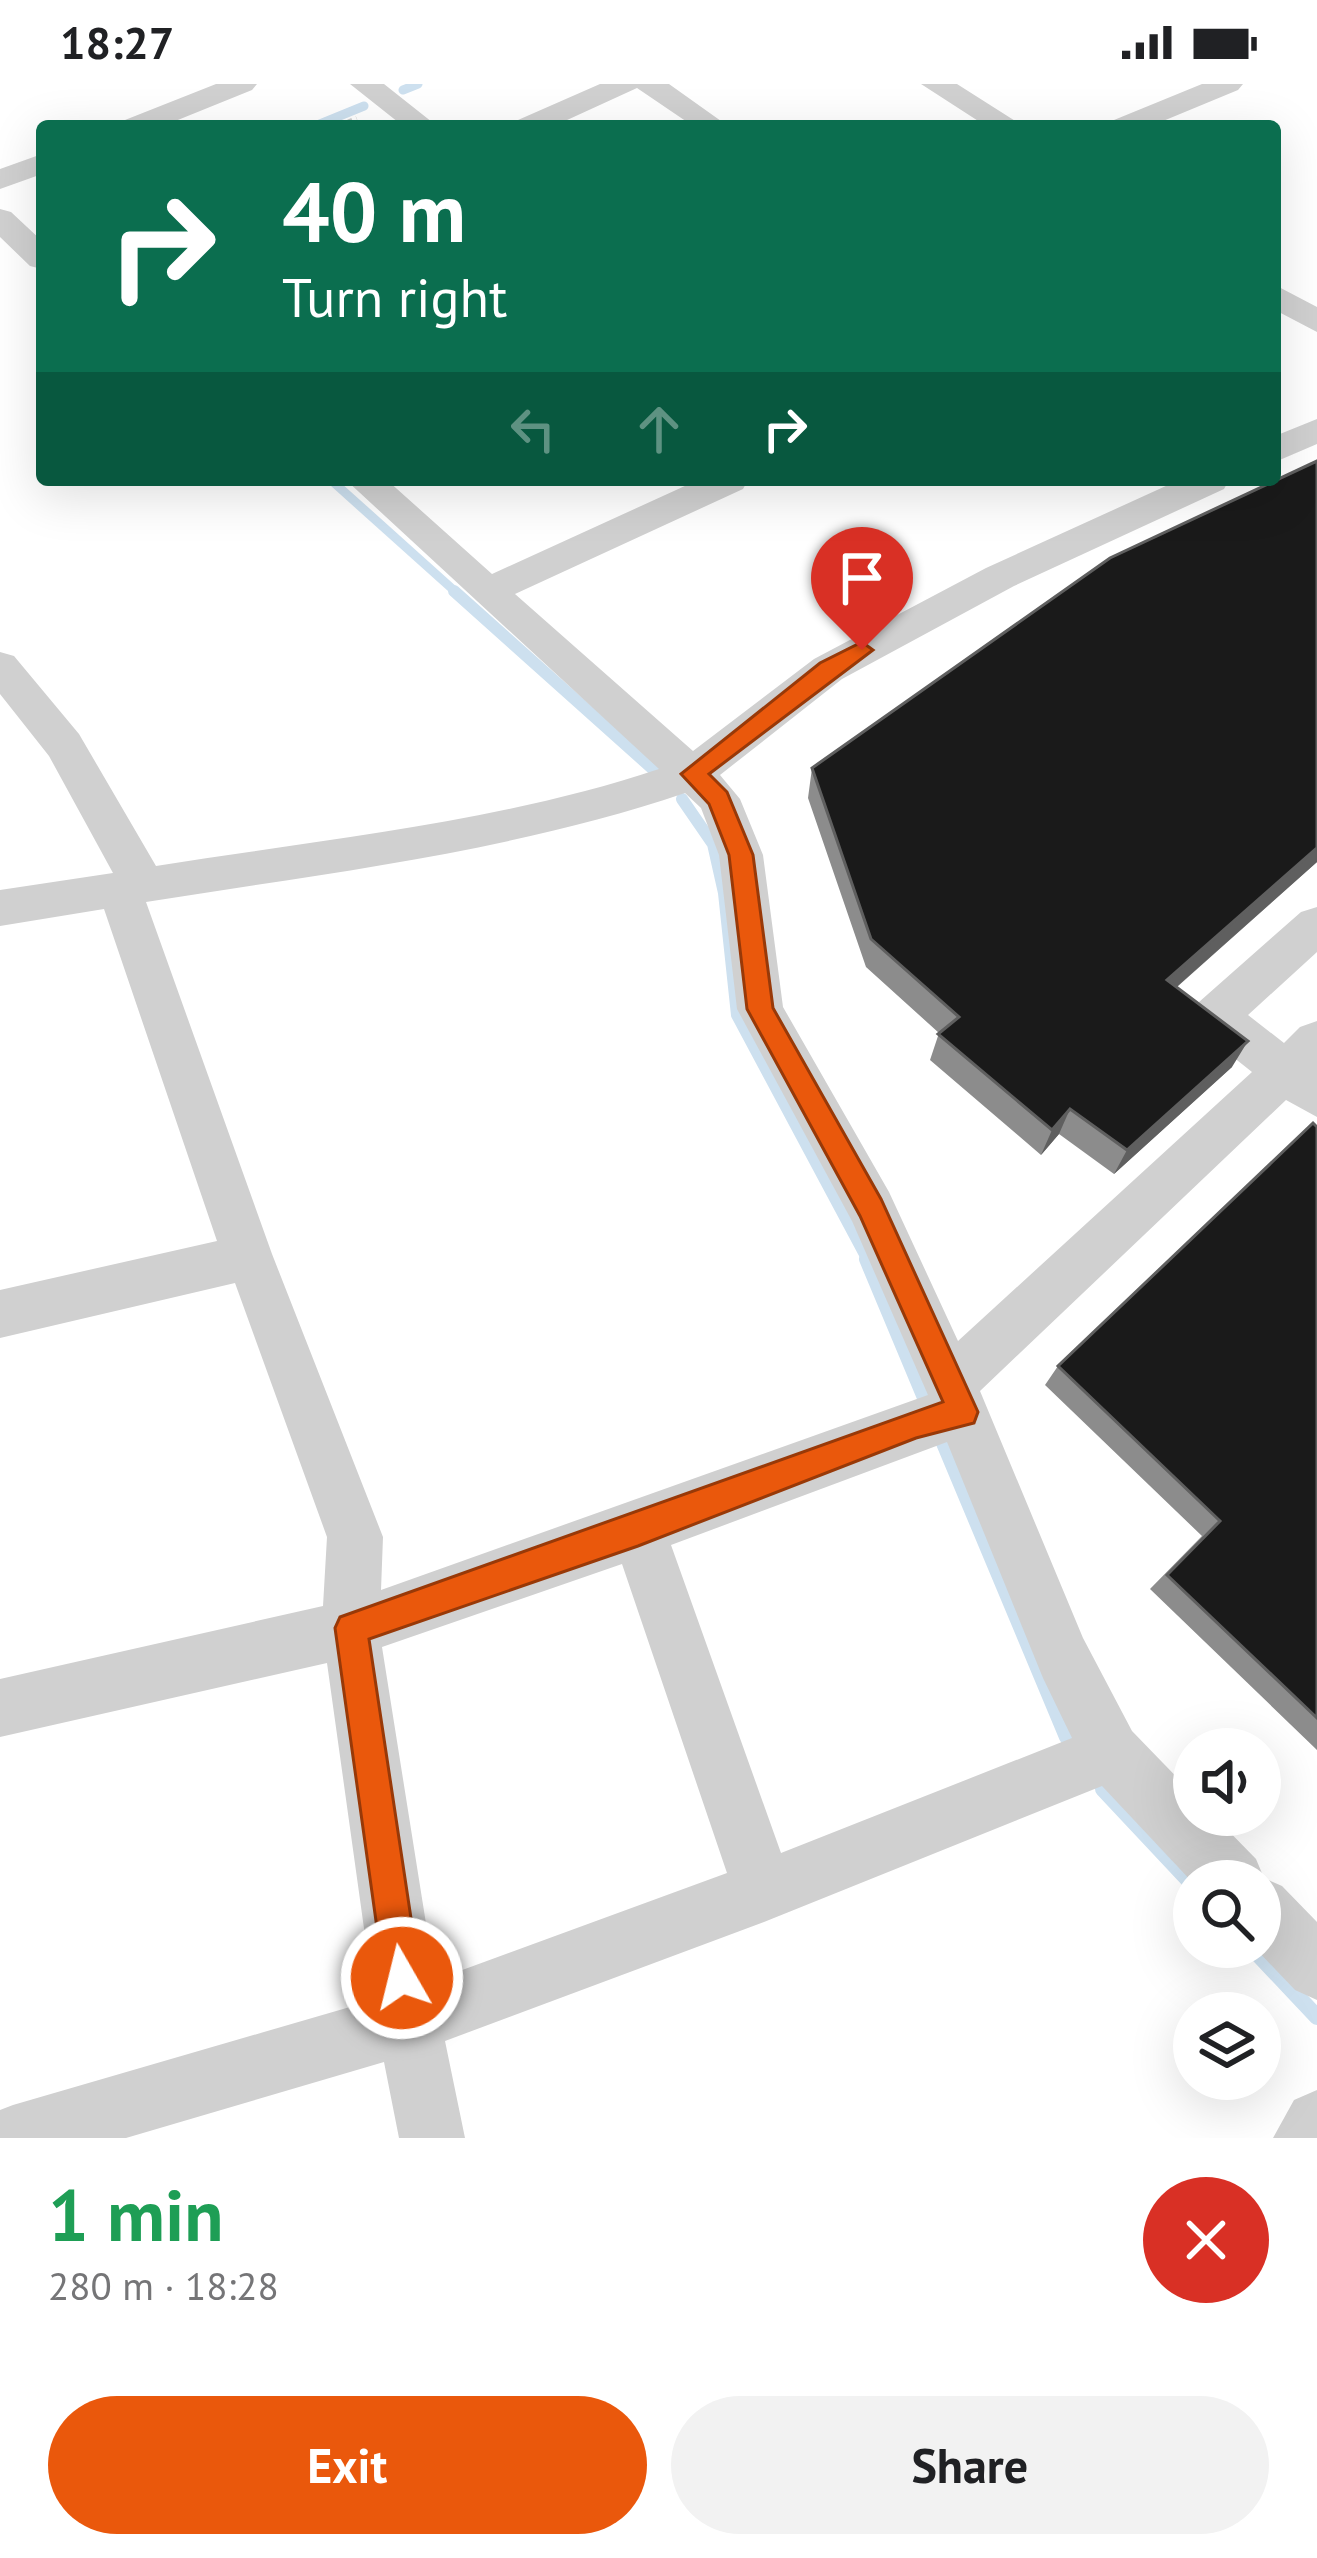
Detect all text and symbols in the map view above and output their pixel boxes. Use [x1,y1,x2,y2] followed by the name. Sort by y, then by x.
[60,13,174,71] text: 18:27
[282,156,466,265] text: 40 m
[84,168,240,324] icon: right
[282,262,507,332] text: Turn right
[500,396,566,462] icon: left
[626,396,692,462] icon: ahead
[752,396,818,462] icon: right
[811,527,913,650] pin
[829,545,895,611] icon: arrive
[1173,1728,1281,2100] map controls
[1173,1728,1281,1836] button: sound
[1173,1860,1281,1968] button: search
[339,1915,465,2041] position arrow
[1173,1992,1281,2100] button: layers
[48,2168,224,2261] text: 1 min
[1143,2177,1269,2303] button: close
[48,2260,279,2311] text: 280 m · 18:28
[48,2396,647,2534] button: Exit
[671,2396,1269,2534] button: Share

